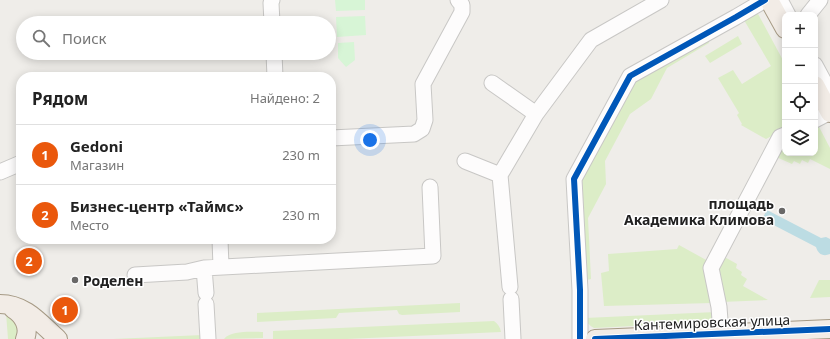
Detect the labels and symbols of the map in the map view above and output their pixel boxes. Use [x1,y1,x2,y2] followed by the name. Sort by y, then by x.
[360,130,380,150] your location
[624,194,774,229] place label: площадь Академика Климова
[777,206,787,216] marker: площадь Академика Климова
[16,246,42,276] pin: 2
[83,271,143,290] place label: Роделен
[70,275,80,285] marker: Роделен
[52,295,78,325] pin: 1
[633,310,791,334] street label: Кантемировская улица

